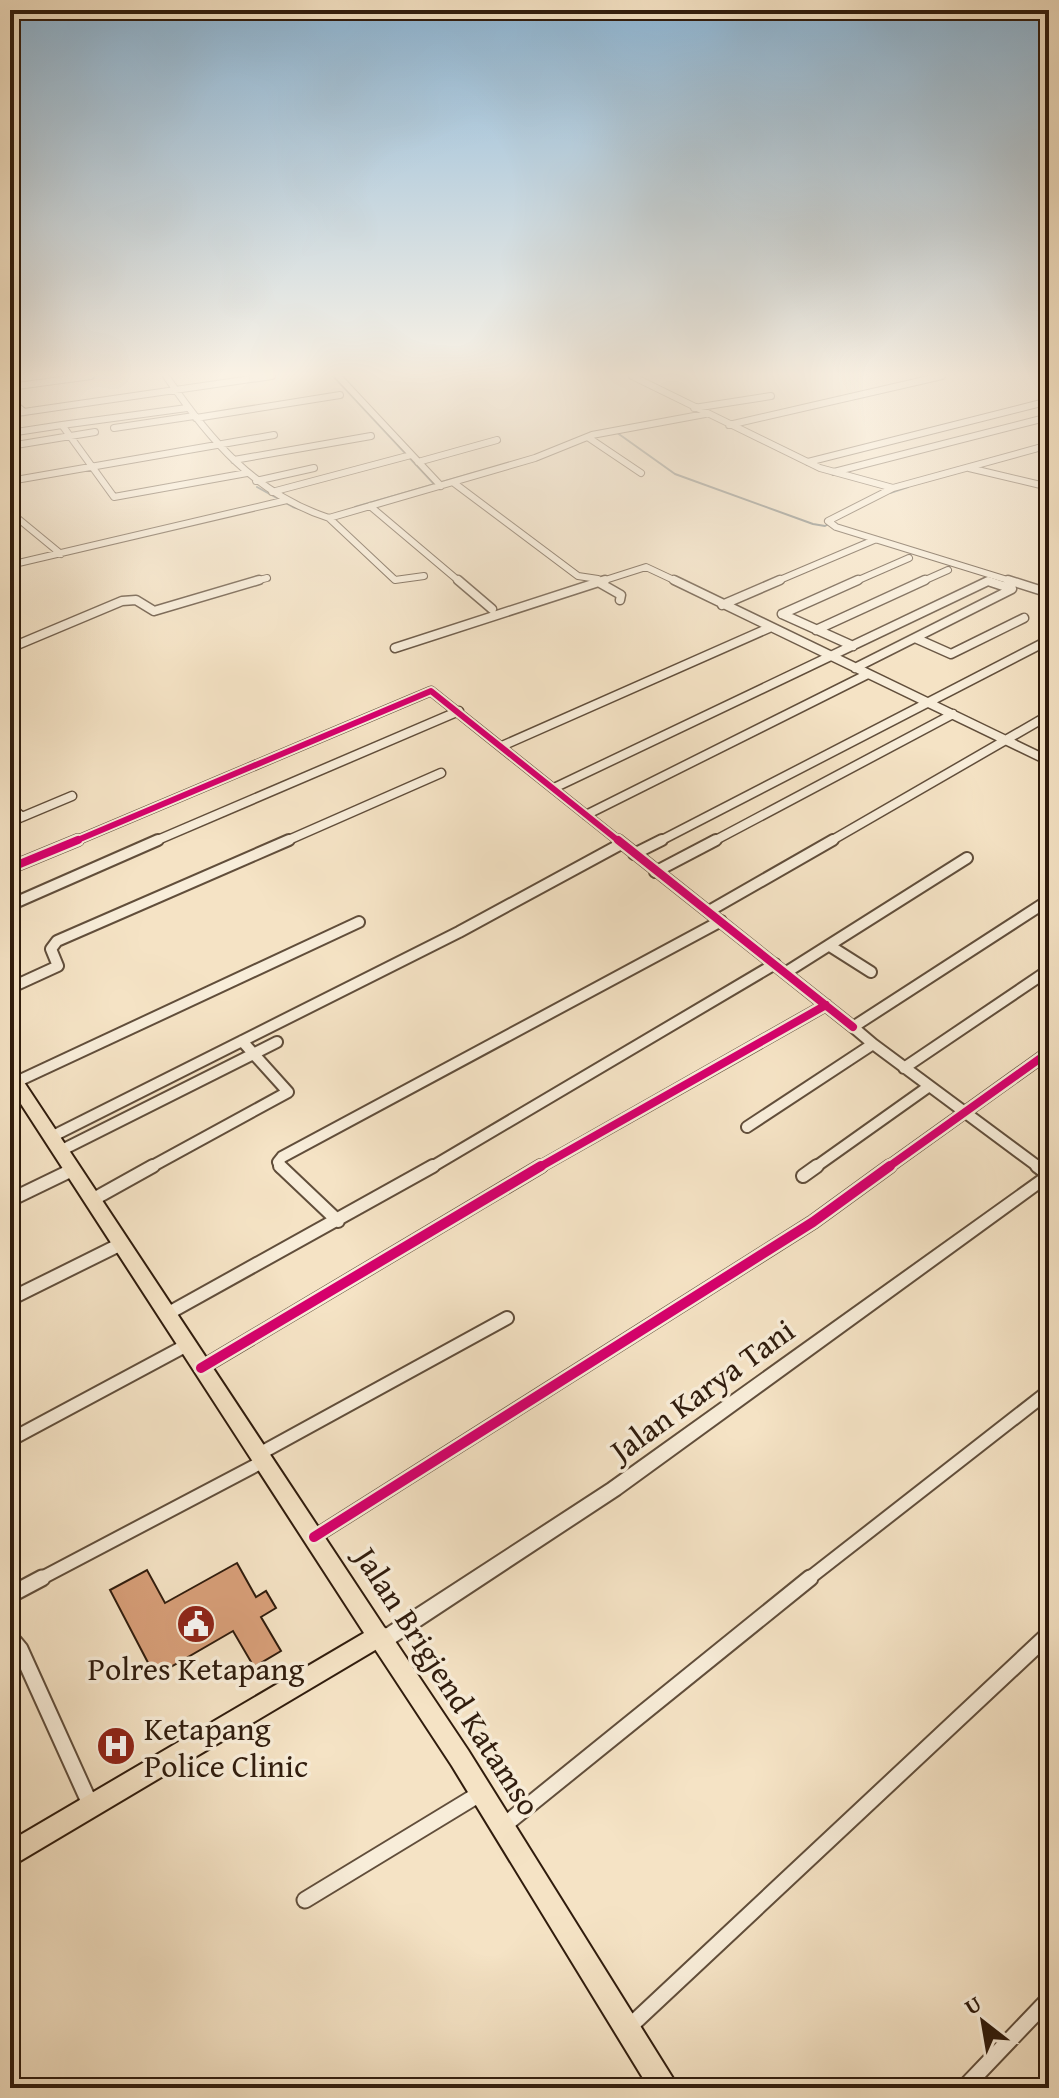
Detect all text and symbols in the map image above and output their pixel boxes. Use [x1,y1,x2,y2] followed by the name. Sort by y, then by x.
[597,1307,804,1475] street label: Jalan Karya Tani
[341,1534,553,1825] street label: Jalan Brigjend Katamso
[175,1603,217,1645] public building icon: Polres Ketapang
[88,1645,304,1692] place label: Polres Ketapang
[144,1705,308,1789] place label: Ketapang Police Clinic
[95,1725,137,1767] hospital icon: Ketapang Police Clinic
[943,1982,1023,2062] north arrow
[958,1987,987,2022] text: U

